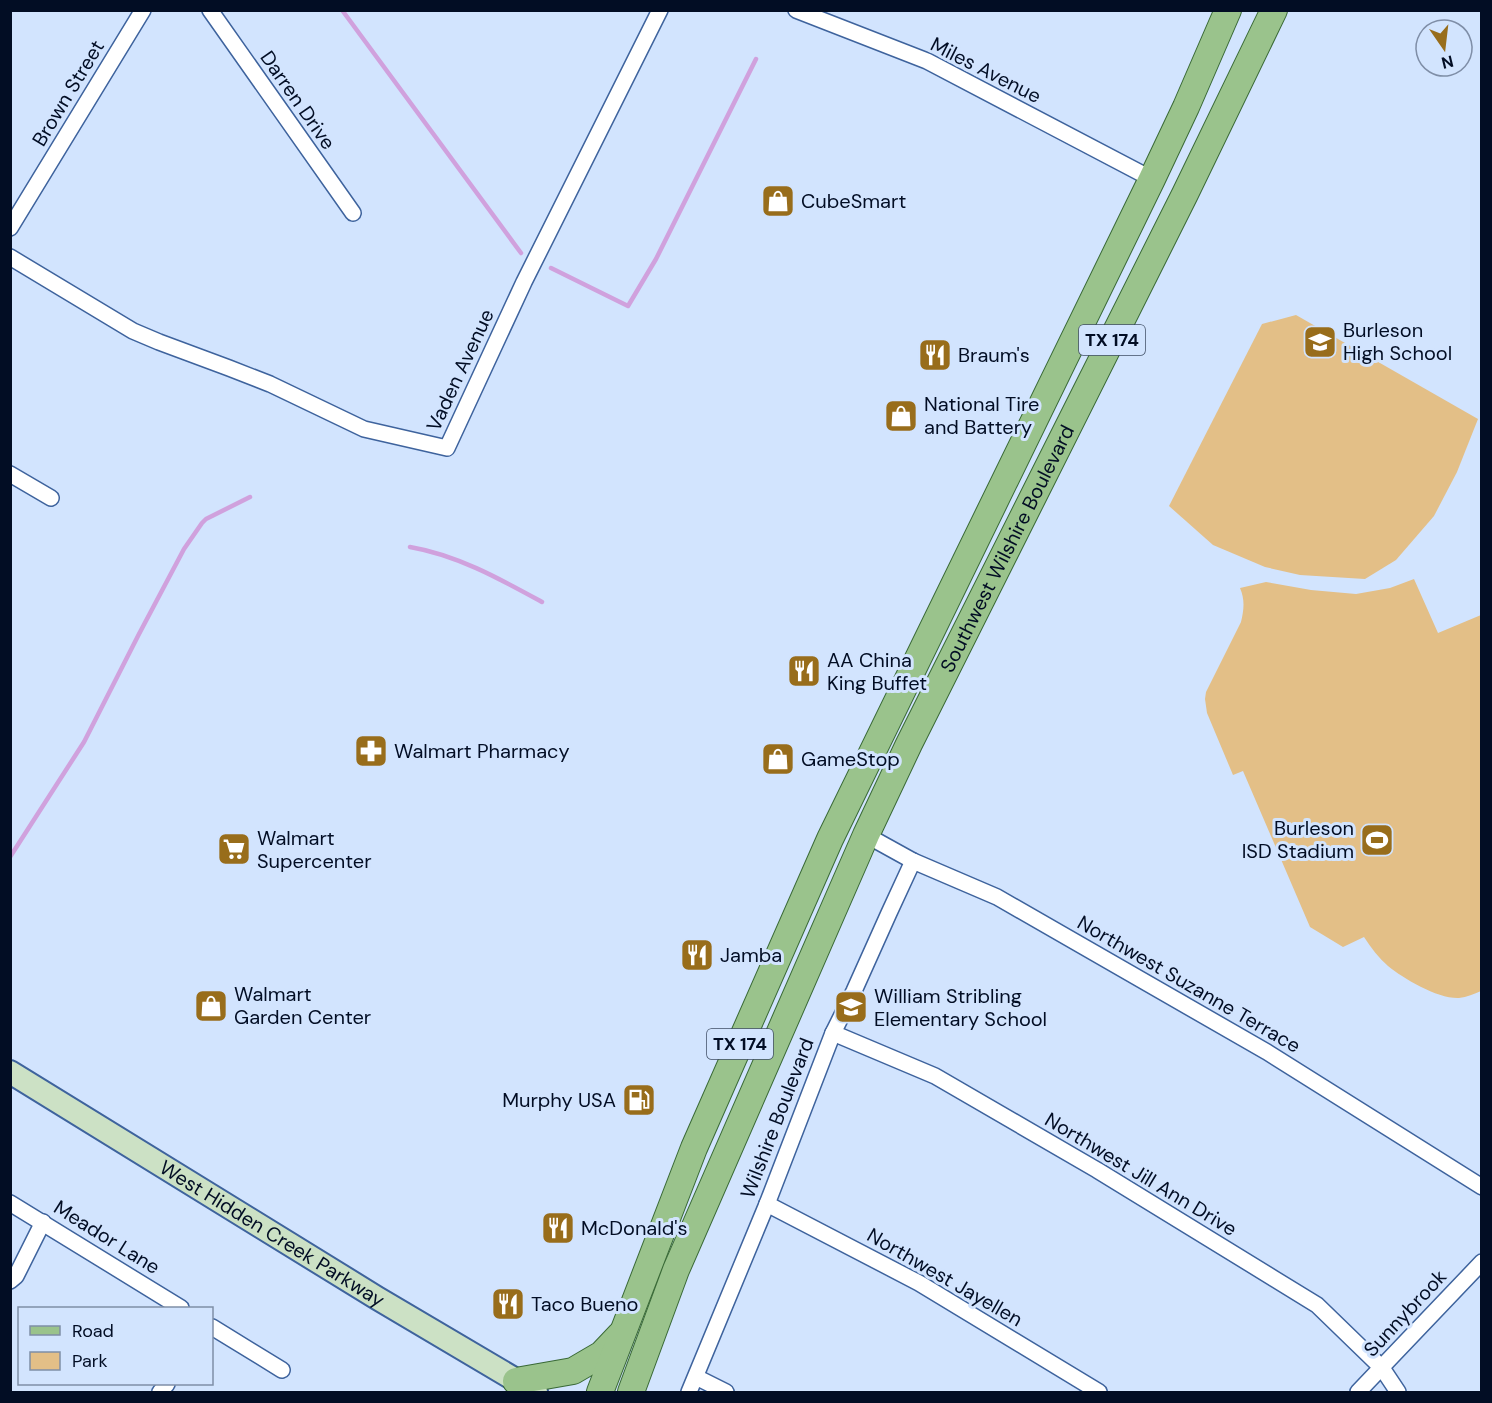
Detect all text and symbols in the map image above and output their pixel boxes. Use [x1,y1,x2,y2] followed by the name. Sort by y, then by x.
[1414,18,1474,78] north arrow
[926,31,1046,109] street label: Miles Avenue
[26,35,110,151] street label: Brown Street
[254,46,342,154] street label: Darren Drive
[1439,50,1456,74] text: N
[760,183,796,219] shop icon: CubeSmart
[801,188,906,214] place label: CubeSmart
[420,305,500,435] street label: Vaden Avenue
[1343,317,1452,366] place label: Burleson High School
[1302,324,1338,360] school or university icon: Burleson High School
[1079,325,1145,355] road number: TX 174
[917,337,953,373] restaurant icon: Braum's
[958,342,1030,368] place label: Braum's
[924,391,1039,440] place label: National Tire and Battery
[883,398,919,434] shop icon: National Tire and Battery
[934,421,1080,677] street label: Southwest Wilshire Boulevard
[827,647,927,696] place label: AA China King Buffet
[786,653,822,689] restaurant icon: AA China King Buffet
[353,733,389,769] pharmacy icon: Walmart Pharmacy
[394,738,570,764] place label: Walmart Pharmacy
[760,741,796,777] shop icon: GameStop
[801,746,900,772] place label: GameStop
[1242,815,1354,864] place label: Burleson ISD Stadium
[1359,822,1395,858] sports icon: Burleson ISD Stadium
[257,825,372,874] place label: Walmart Supercenter
[216,831,252,867] supermarket icon: Walmart Supercenter
[1073,909,1305,1059] street label: Northwest Suzanne Terrace
[679,937,715,973] restaurant icon: Jamba
[720,942,782,968] place label: Jamba
[234,981,371,1030] place label: Walmart Garden Center
[874,983,1047,1032] place label: William Stribling Elementary School
[193,988,229,1024] shop icon: Walmart Garden Center
[833,989,869,1025] school or university icon: William Stribling Elementary School
[707,1029,773,1059] road number: TX 174
[734,1034,820,1202] street label: Wilshire Boulevard
[621,1082,657,1118] fuel station icon: Murphy USA
[502,1087,616,1113] place label: Murphy USA
[1040,1106,1242,1242] street label: Northwest Jill Ann Drive
[155,1154,390,1313] street label: West Hidden Creek Parkway
[49,1194,165,1280] street label: Meador Lane
[540,1210,576,1246] restaurant icon: McDonald's
[581,1215,687,1241] place label: McDonald's
[863,1222,1027,1332] street label: Northwest Jayellen
[1358,1264,1452,1362] street label: Sunnybrook
[490,1286,526,1322] restaurant icon: Taco Bueno
[531,1291,638,1317] place label: Taco Bueno
[18,1307,213,1385] legend
[72,1319,114,1343] text: Road
[72,1349,108,1373] text: Park

